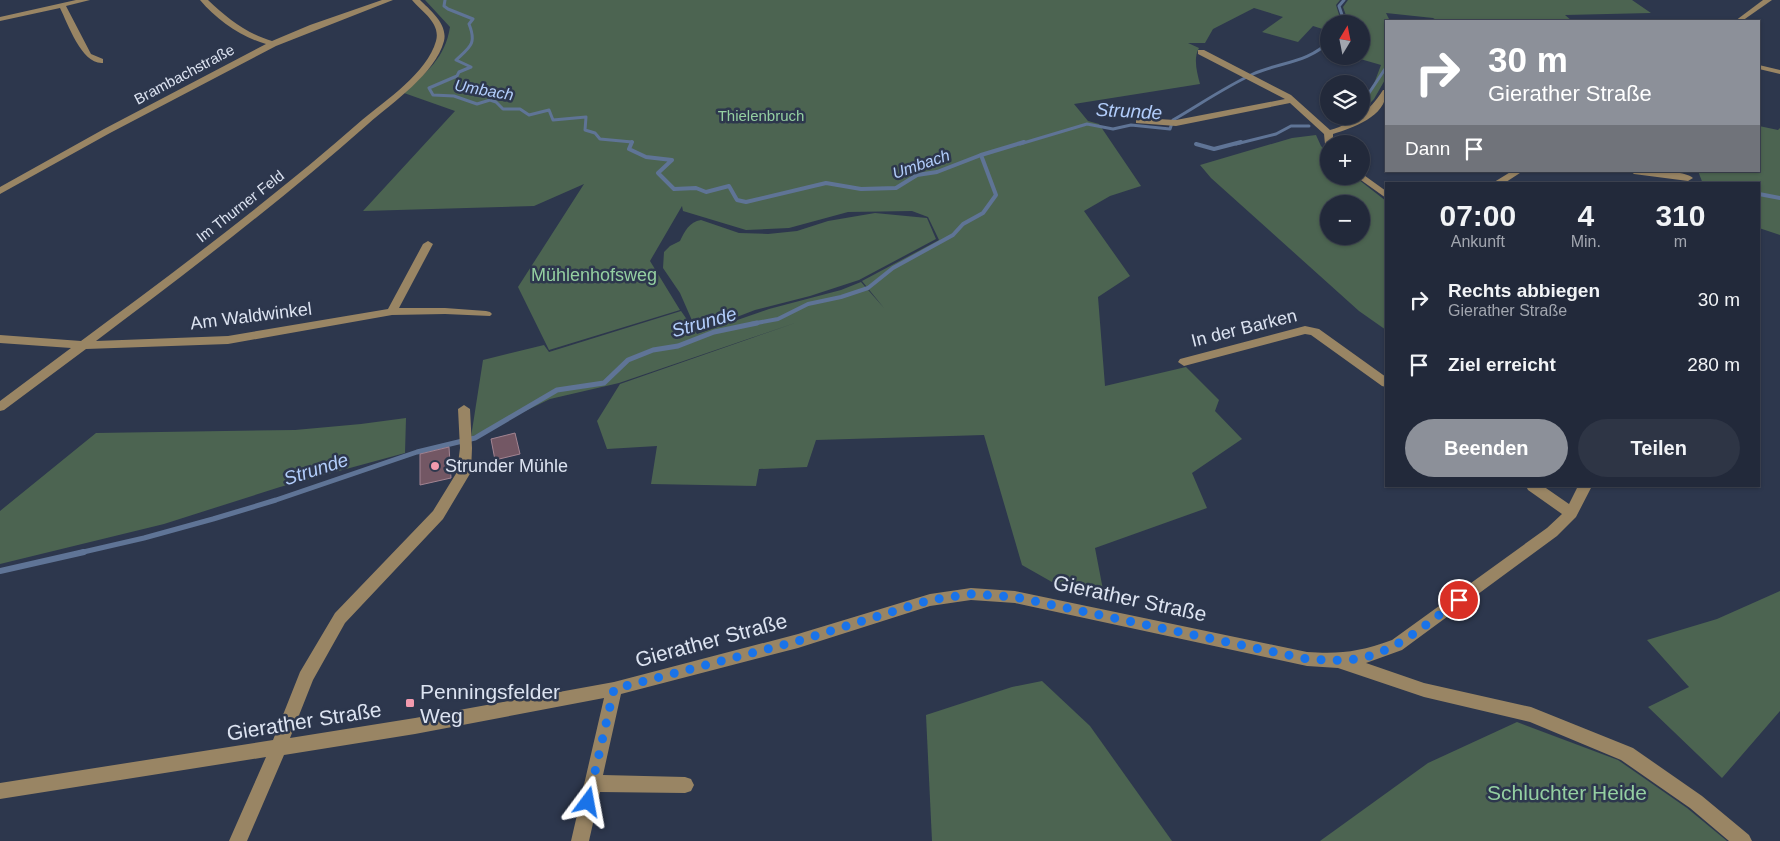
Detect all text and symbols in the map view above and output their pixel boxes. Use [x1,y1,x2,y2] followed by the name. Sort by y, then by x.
[1320,15,1370,65] north arrow
[1320,15,1370,245] map controls
[131,40,237,108] street label: Brambachstraße
[1405,40,1470,105] icon: right
[1488,40,1568,79] text: 30 m
[1320,75,1370,125] button: layers
[453,76,515,104] water label: Umbach
[1488,81,1652,106] text: Gierather Straße
[1095,99,1163,123] water label: Strunde
[718,107,804,124] park label: Thielenbruch
[1320,135,1370,185] button: +
[1460,135,1488,163] icon: arrive
[1405,138,1450,159] text: Dann
[890,146,952,182] water label: Umbach
[193,167,287,245] street label: Im Thurner Feld
[1320,195,1370,245] button: −
[1439,199,1516,232] text: 07:00
[1577,199,1594,232] text: 4
[1655,199,1705,232] text: 310
[1451,233,1505,250] text: Ankunft
[1571,233,1601,250] text: Min.
[1674,233,1687,250] text: m
[531,265,657,285] park label: Mühlenhofsweg
[1448,280,1600,301] text: Rechts abbiegen
[1405,286,1433,314] icon: right
[1698,289,1740,310] text: 30 m
[189,299,313,333] street label: Am Waldwinkel
[1448,302,1567,319] text: Gierather Straße
[669,303,739,341] water label: Strunde
[1189,305,1299,351] street label: In der Barken
[1405,351,1433,379] icon: arrive
[1448,354,1556,375] text: Ziel erreicht
[1687,354,1740,375] text: 280 m
[1405,419,1568,477] button: Beenden
[1578,419,1740,477] button: Teilen
[281,449,351,489] water label: Strunde
[445,456,568,476] place label: Strunder Mühle
[429,460,441,472] marker: Strunder Mühle
[1051,570,1209,626] street label: Gierather Straße
[1438,579,1480,621] pin
[1445,586,1473,614] icon: arrive
[632,609,790,671] street label: Gierather Straße
[420,680,560,727] place label: Penningsfelder Weg
[225,697,383,745] street label: Gierather Straße
[404,697,416,709] marker: Penningsfelder Weg
[561,775,613,827] position arrow
[1487,781,1647,804] park label: Schluchter Heide

